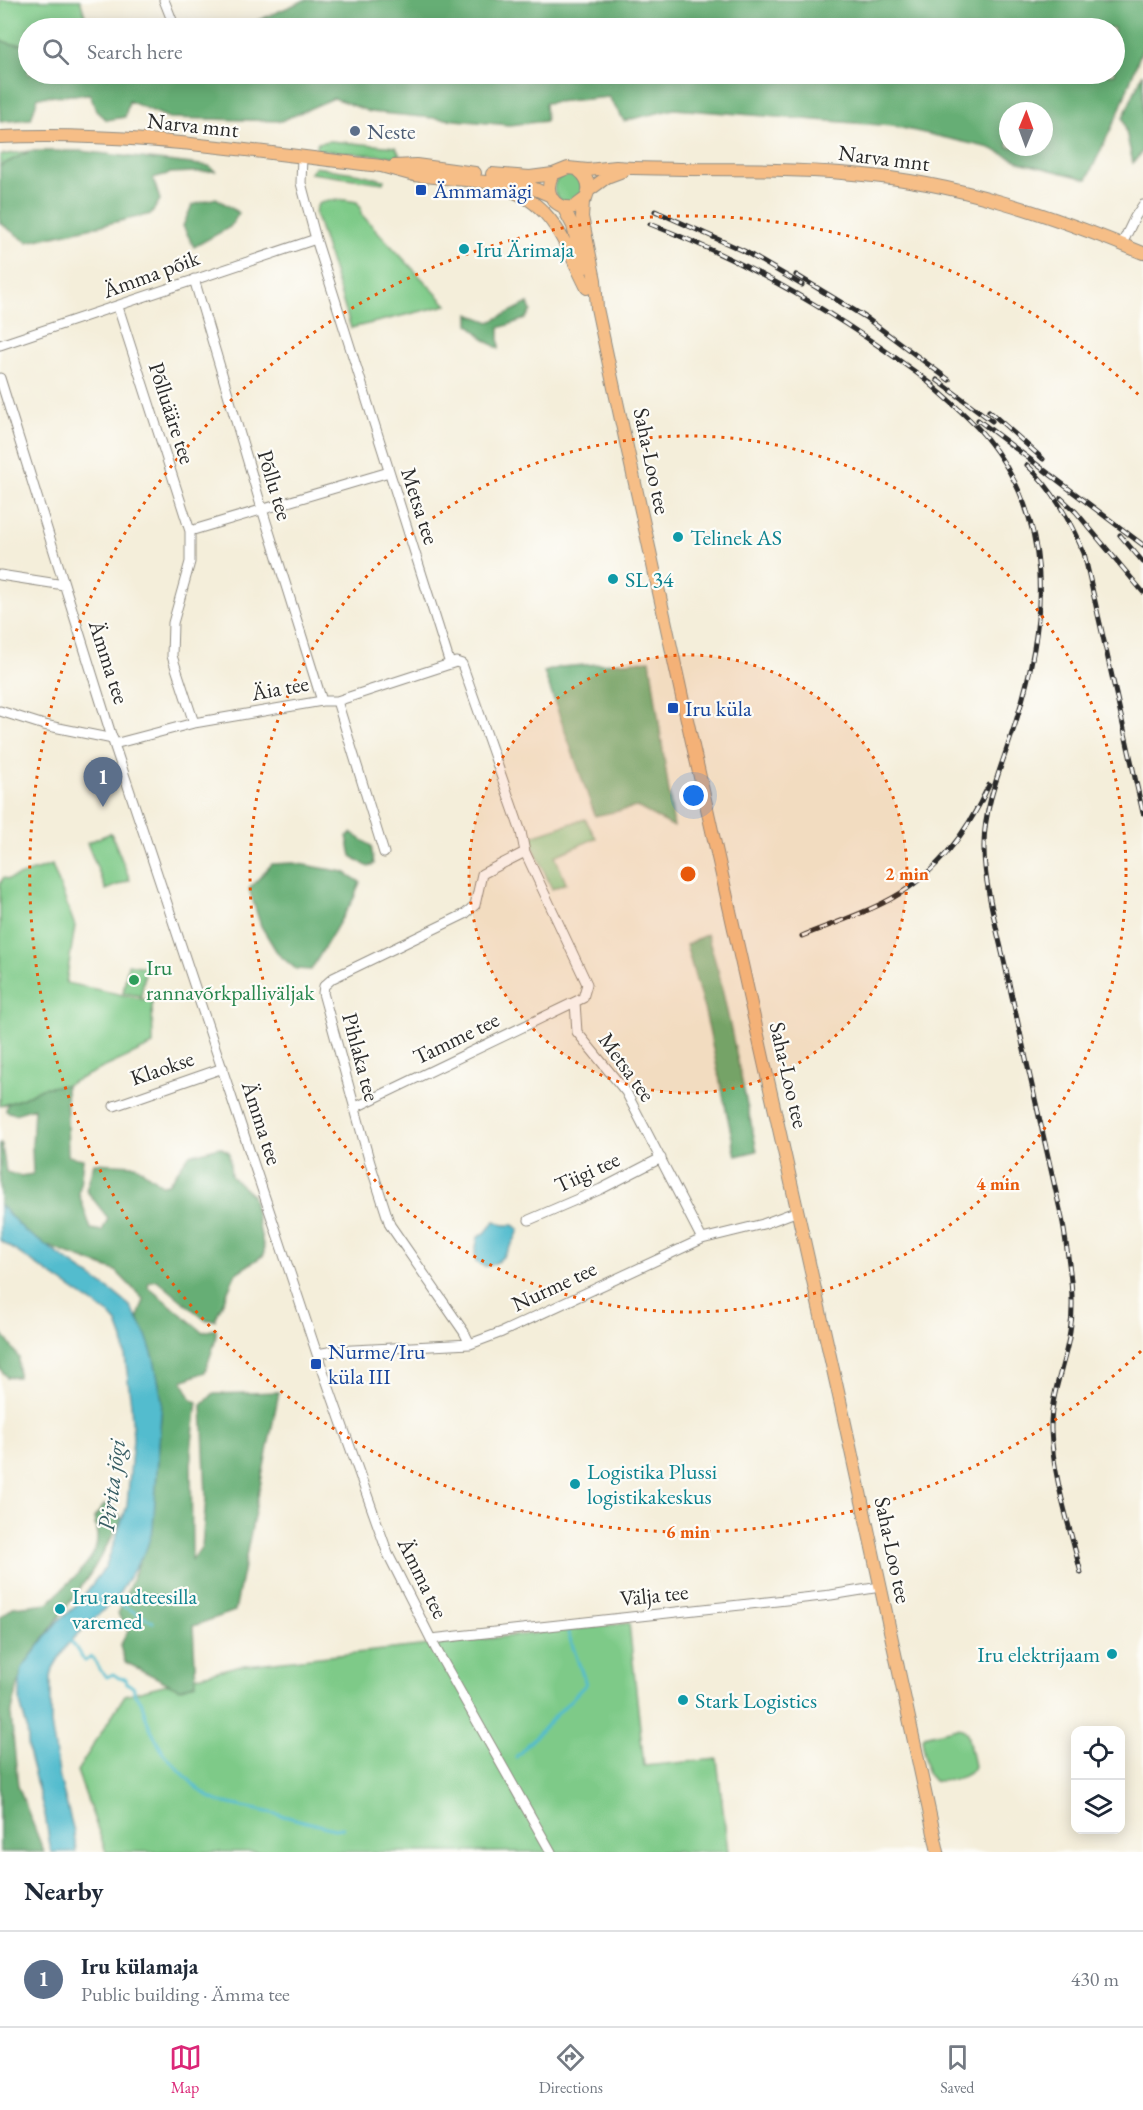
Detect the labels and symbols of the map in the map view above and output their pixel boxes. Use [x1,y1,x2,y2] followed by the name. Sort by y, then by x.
[999,102,1053,156] north arrow
[146,106,240,144] street label: Narva mnt
[367,117,416,146] place label: Neste
[348,124,362,138] marker: Neste
[837,138,931,178] street label: Narva mnt
[432,176,532,205] place label: Ämmamägi
[414,183,428,197] marker: Ämmamägi
[476,235,574,264] place label: Iru Ärimaja
[457,242,471,256] marker: Iru Ärimaja
[98,243,204,305] street label: Ämma põik
[142,358,202,468] street label: Põlluääre tee
[627,405,677,517] street label: Saha-Loo tee
[251,446,300,524] street label: Põllu tee
[394,464,446,548] street label: Metsa tee
[690,523,782,552] place label: Telinek AS
[671,530,685,544] marker: Telinek AS
[625,565,674,594] place label: SL 34
[606,572,620,586] marker: SL 34
[82,615,136,708] street label: Ämma tee
[248,669,311,707] street label: Äia tee
[685,694,752,723] place label: Iru küla
[666,701,680,715] marker: Iru küla
[84,758,122,807] pin: 1
[679,781,708,810] your location
[885,862,929,885] text: 2 min
[678,864,698,884] centre of rings
[146,953,315,1007] place label: Iru rannavõrkpalliväljak
[127,973,141,987] marker: Iru rannavõrkpalliväljak
[408,1005,504,1071] street label: Tamme tee
[335,1010,387,1105] street label: Pihlaka tee
[763,1019,815,1131] street label: Saha-Loo tee
[592,1027,662,1108] street label: Metsa tee
[126,1043,198,1092] street label: Klaokse
[235,1076,289,1169] street label: Ämma tee
[550,1144,625,1200] street label: Tiigi tee
[976,1172,1020,1195] text: 4 min
[507,1254,601,1318] street label: Nurme tee
[328,1337,426,1391] place label: Nurme/Iru küla III
[309,1357,323,1371] marker: Nurme/Iru küla III
[90,1436,132,1533] water label: Pirita jõgi
[587,1457,717,1511] place label: Logistika Plussi logistikakeskus
[568,1477,582,1491] marker: Logistika Plussi logistikakeskus
[868,1494,918,1606] street label: Saha-Loo tee
[666,1520,710,1543] text: 6 min
[391,1532,455,1624] street label: Ämma tee
[618,1577,690,1613] street label: Välja tee
[72,1582,198,1636] place label: Iru raudteesilla varemed
[53,1602,67,1616] marker: Iru raudteesilla varemed
[977,1640,1100,1669] place label: Iru elektrijaam
[1105,1647,1119,1661] marker: Iru elektrijaam
[695,1686,817,1715] place label: Stark Logistics
[676,1693,690,1707] marker: Stark Logistics

